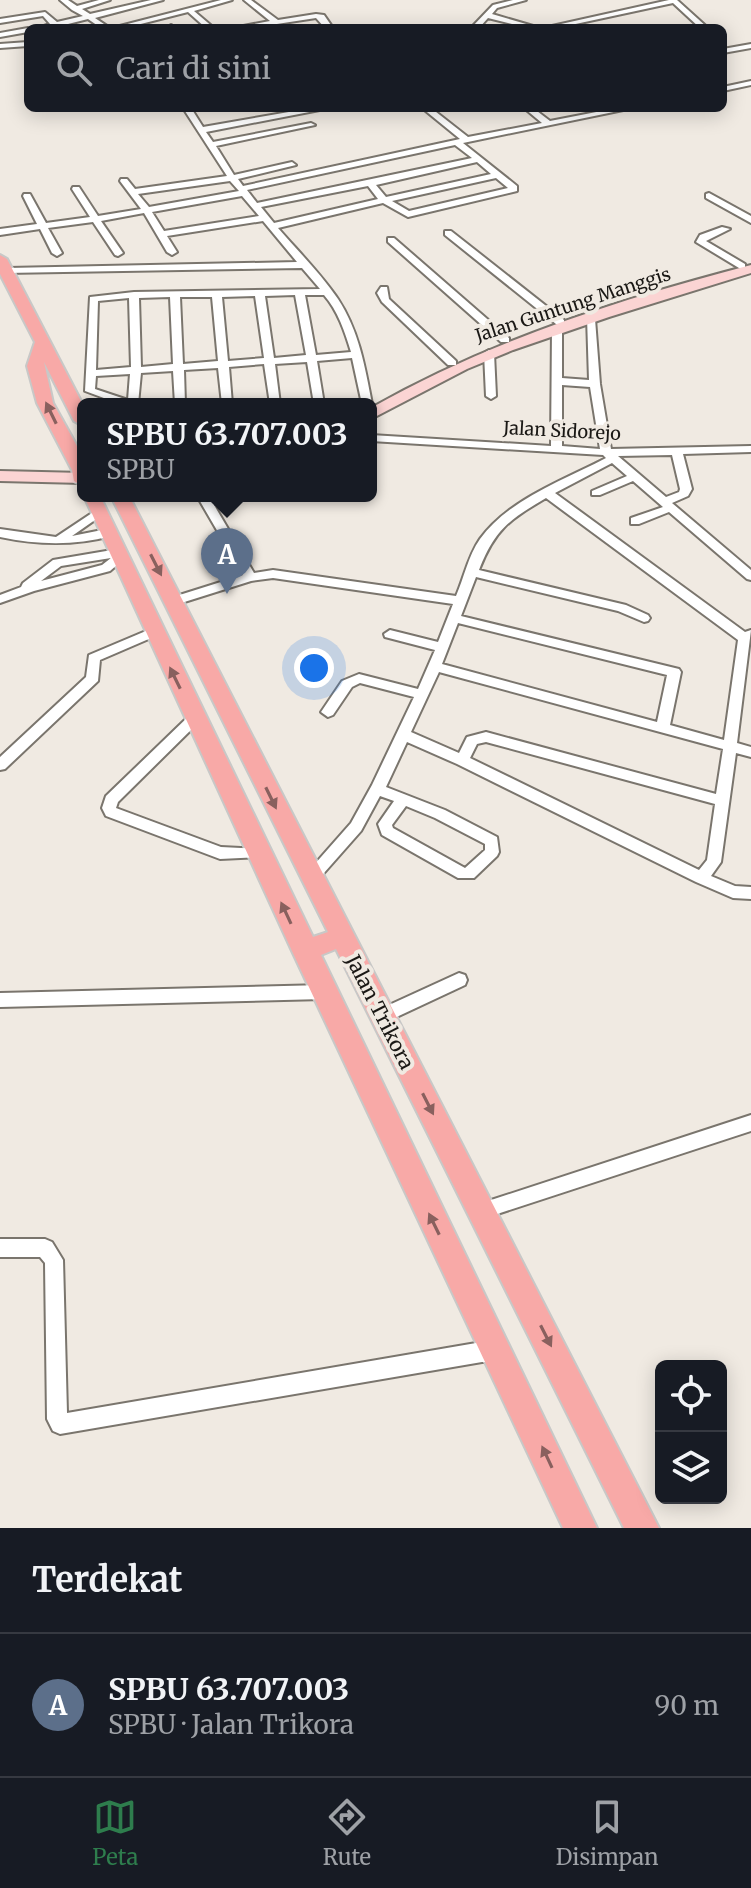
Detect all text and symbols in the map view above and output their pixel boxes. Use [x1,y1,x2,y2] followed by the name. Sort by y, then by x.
[24,24,727,112] search box
[52,46,96,90] icon: search
[116,49,271,87] text: Cari di sini
[471,262,674,347] street label: Jalan Guntung Manggis
[77,398,377,502] popup
[44,402,57,425] one-way arrow
[106,415,348,453] text: SPBU 63.707.003
[502,416,621,445] street label: Jalan Sidorejo
[106,453,174,486] text: SPBU
[201,528,253,594] pin: A
[149,554,162,577] one-way arrow
[294,648,334,688] your location
[169,666,182,689] one-way arrow
[264,787,278,810] one-way arrow
[279,901,293,924] one-way arrow
[340,949,420,1073] street label: Jalan Trikora
[421,1093,435,1115] one-way arrow
[427,1212,440,1235] one-way arrow
[539,1324,553,1347] one-way arrow
[655,1360,727,1504] map controls
[655,1360,727,1432] button: locate
[655,1432,727,1504] button: layers
[540,1446,554,1469] one-way arrow
[32,1559,182,1601] text: Terdekat
[108,1670,349,1708] text: SPBU 63.707.003
[49,1689,67,1722] text: A
[655,1689,719,1722] text: 90 m
[108,1708,354,1741] text: SPBU · Jalan Trikora
[92,1795,138,1871] tab: Peta
[323,1795,371,1871] tab: Rute
[556,1795,659,1871] tab: Disimpan

